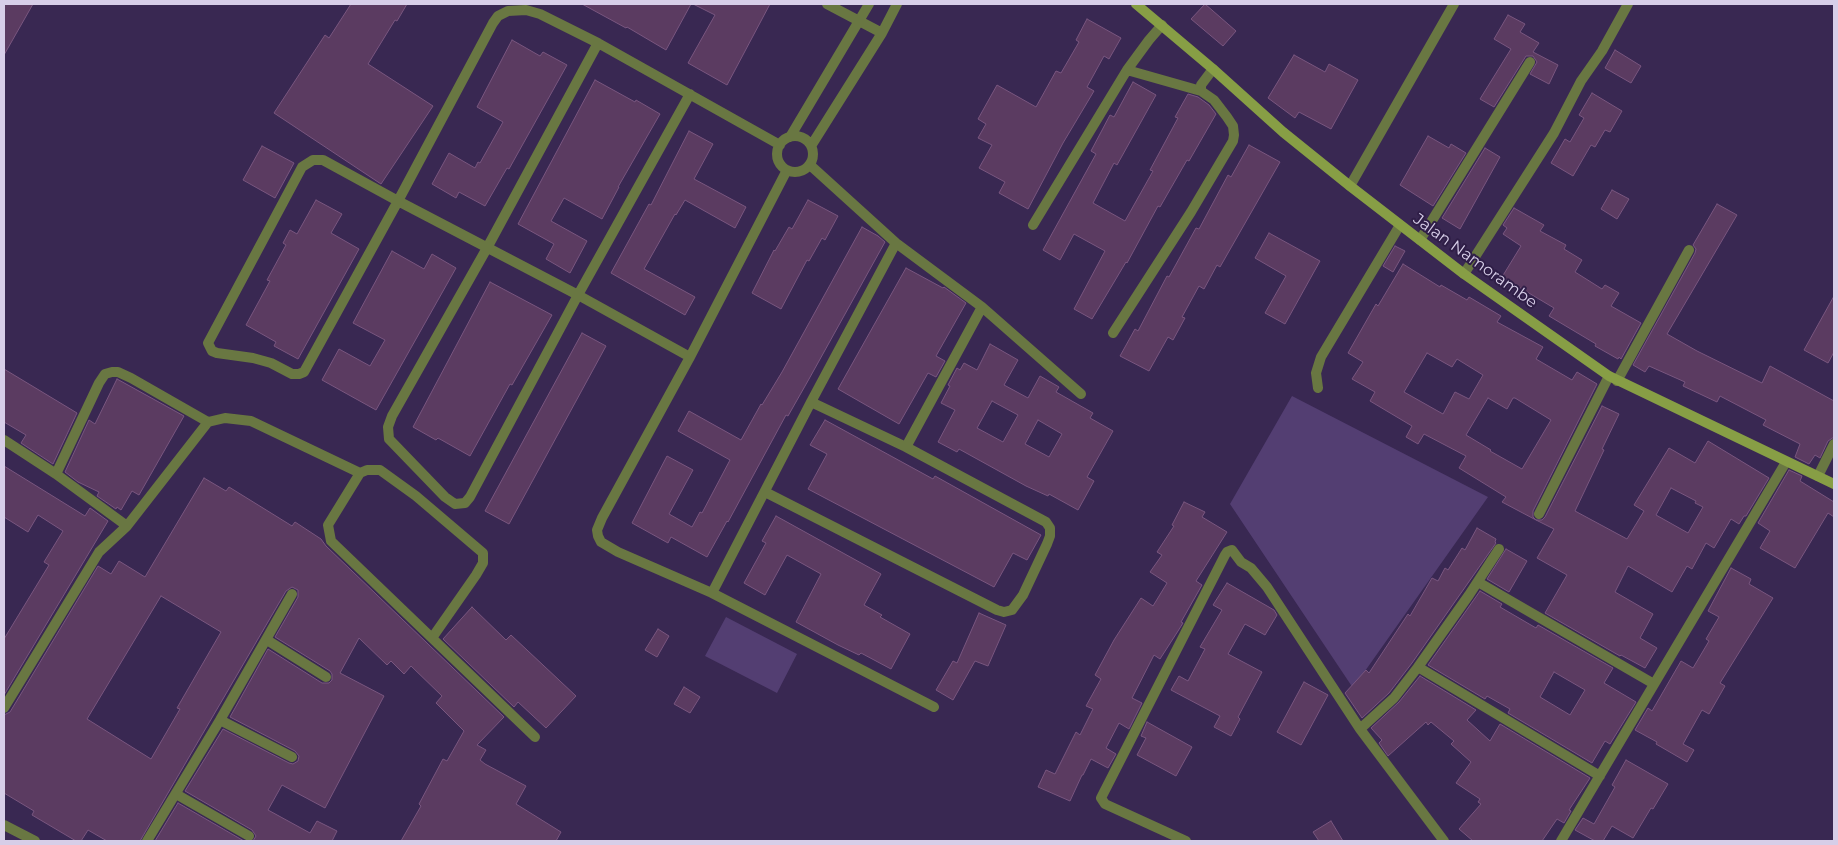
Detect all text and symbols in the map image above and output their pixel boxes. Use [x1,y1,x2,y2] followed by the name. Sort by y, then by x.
[1409,210,1541,312] street label: Jalan Namorambe

